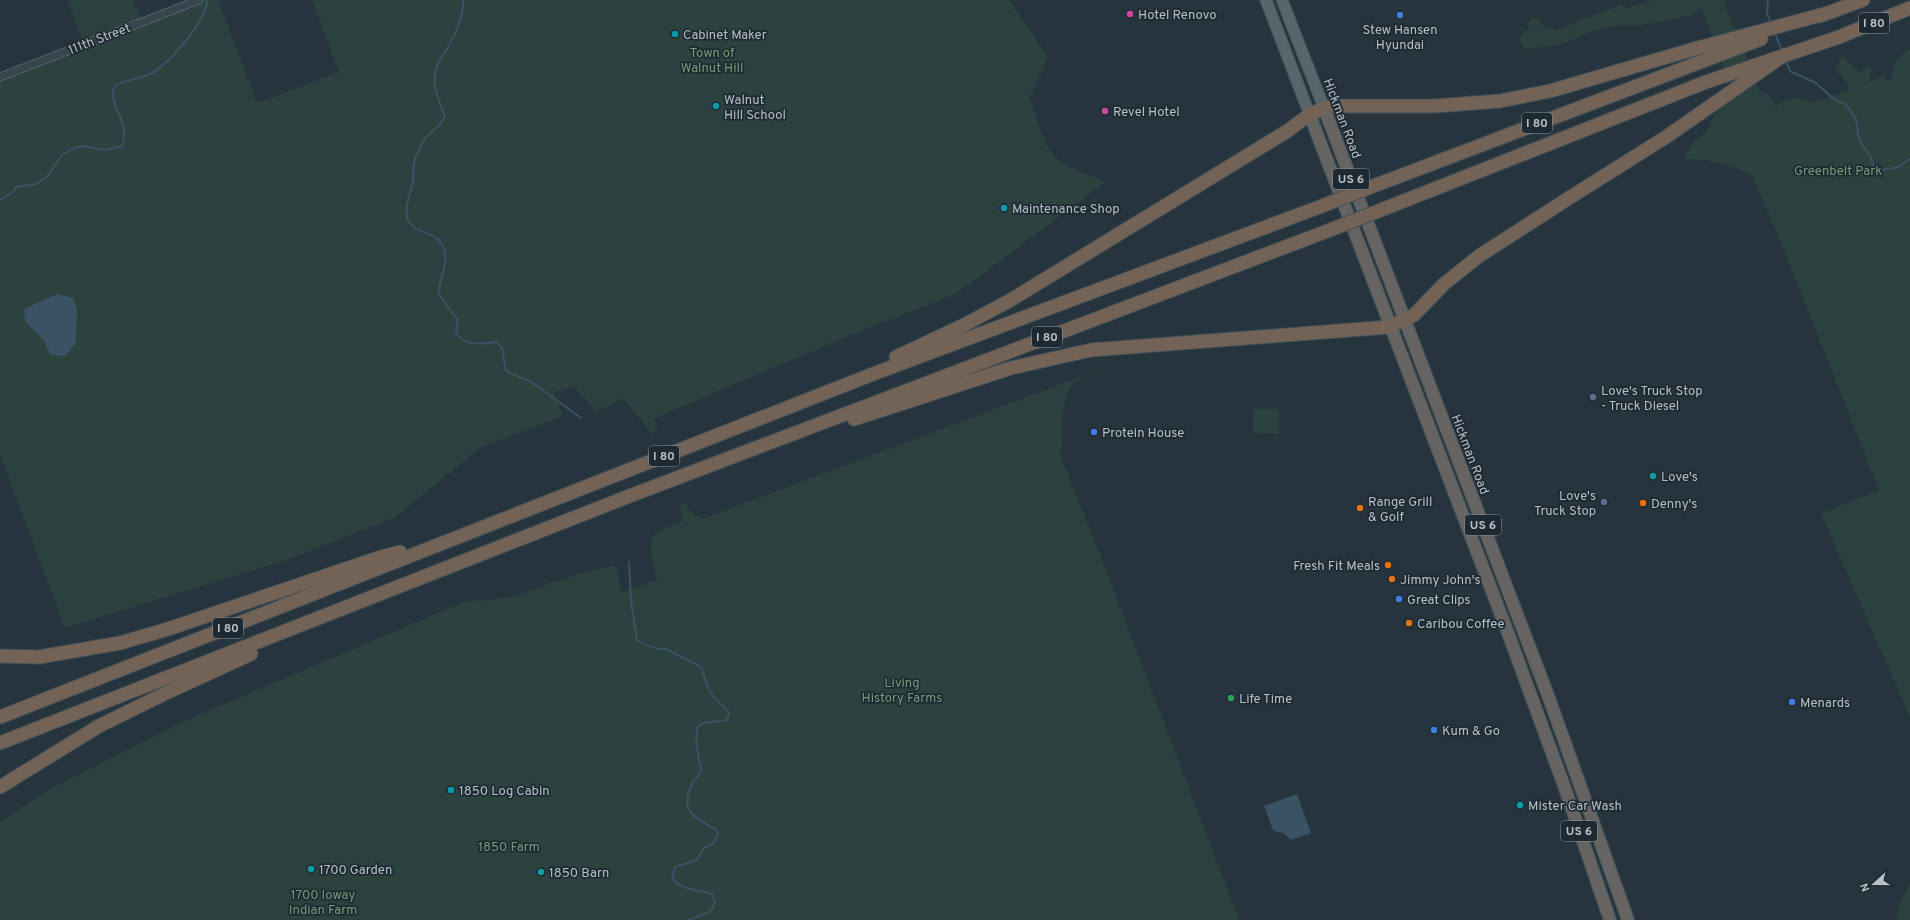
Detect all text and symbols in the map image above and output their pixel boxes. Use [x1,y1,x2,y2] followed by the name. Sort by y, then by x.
[1138,8,1216,24] place label: Hotel Renovo
[1125,9,1135,19] marker: Hotel Renovo
[1395,10,1405,20] marker: Stew Hansen Hyundai
[1859,13,1889,33] road number: I 80
[66,21,133,59] street label: 111th Street
[1362,23,1438,54] place label: Stew Hansen Hyundai
[683,28,767,44] place label: Cabinet Maker
[670,29,680,39] marker: Cabinet Maker
[681,46,743,77] park label: Town of Walnut Hill
[1319,76,1364,161] street label: Hickman Road
[724,93,786,124] place label: Walnut Hill School
[711,101,721,111] marker: Walnut Hill School
[1113,105,1180,121] place label: Revel Hotel
[1100,106,1110,116] marker: Revel Hotel
[1522,113,1552,133] road number: I 80
[1794,164,1882,180] park label: Greenbelt Park
[1333,169,1369,189] road number: US 6
[1012,202,1120,218] place label: Maintenance Shop
[999,203,1009,213] marker: Maintenance Shop
[1032,327,1062,347] road number: I 80
[1601,384,1703,415] place label: Love's Truck Stop - Truck Diesel
[1588,392,1598,402] marker: Love's Truck Stop - Truck Diesel
[1447,412,1492,497] street label: Hickman Road
[1102,426,1184,442] place label: Protein House
[1089,427,1099,437] marker: Protein House
[649,446,679,466] road number: I 80
[1661,470,1698,486] place label: Love's
[1648,471,1658,481] marker: Love's
[1534,489,1596,520] place label: Love's Truck Stop
[1368,495,1432,526] place label: Range Grill & Golf
[1599,497,1609,507] marker: Love's Truck Stop
[1651,497,1697,513] place label: Denny's
[1638,498,1648,508] marker: Denny's
[1355,503,1365,513] marker: Range Grill & Golf
[1465,515,1501,535] road number: US 6
[1293,559,1380,575] place label: Fresh Fit Meals
[1383,560,1393,570] marker: Fresh Fit Meals
[1400,573,1481,589] place label: Jimmy John's
[1387,574,1397,584] marker: Jimmy John's
[1407,593,1471,609] place label: Great Clips
[1394,594,1404,604] marker: Great Clips
[1417,617,1505,633] place label: Caribou Coffee
[213,618,243,638] road number: I 80
[1404,618,1414,628] marker: Caribou Coffee
[862,676,942,707] park label: Living History Farms
[1239,692,1292,708] place label: Life Time
[1226,693,1236,703] marker: Life Time
[1800,696,1850,712] place label: Menards
[1787,697,1797,707] marker: Menards
[1442,724,1500,740] place label: Kum & Go
[1429,725,1439,735] marker: Kum & Go
[459,784,550,800] place label: 1850 Log Cabin
[446,785,456,795] marker: 1850 Log Cabin
[1528,799,1622,815] place label: Mister Car Wash
[1515,800,1525,810] marker: Mister Car Wash
[1561,821,1597,841] road number: US 6
[478,840,540,856] park label: 1850 Farm
[319,863,392,879] place label: 1700 Garden
[306,864,316,874] marker: 1700 Garden
[1854,864,1894,904] north arrow
[549,866,609,882] place label: 1850 Barn
[536,867,546,877] marker: 1850 Barn
[1858,881,1874,893] text: N
[289,888,357,919] park label: 1700 Ioway Indian Farm

